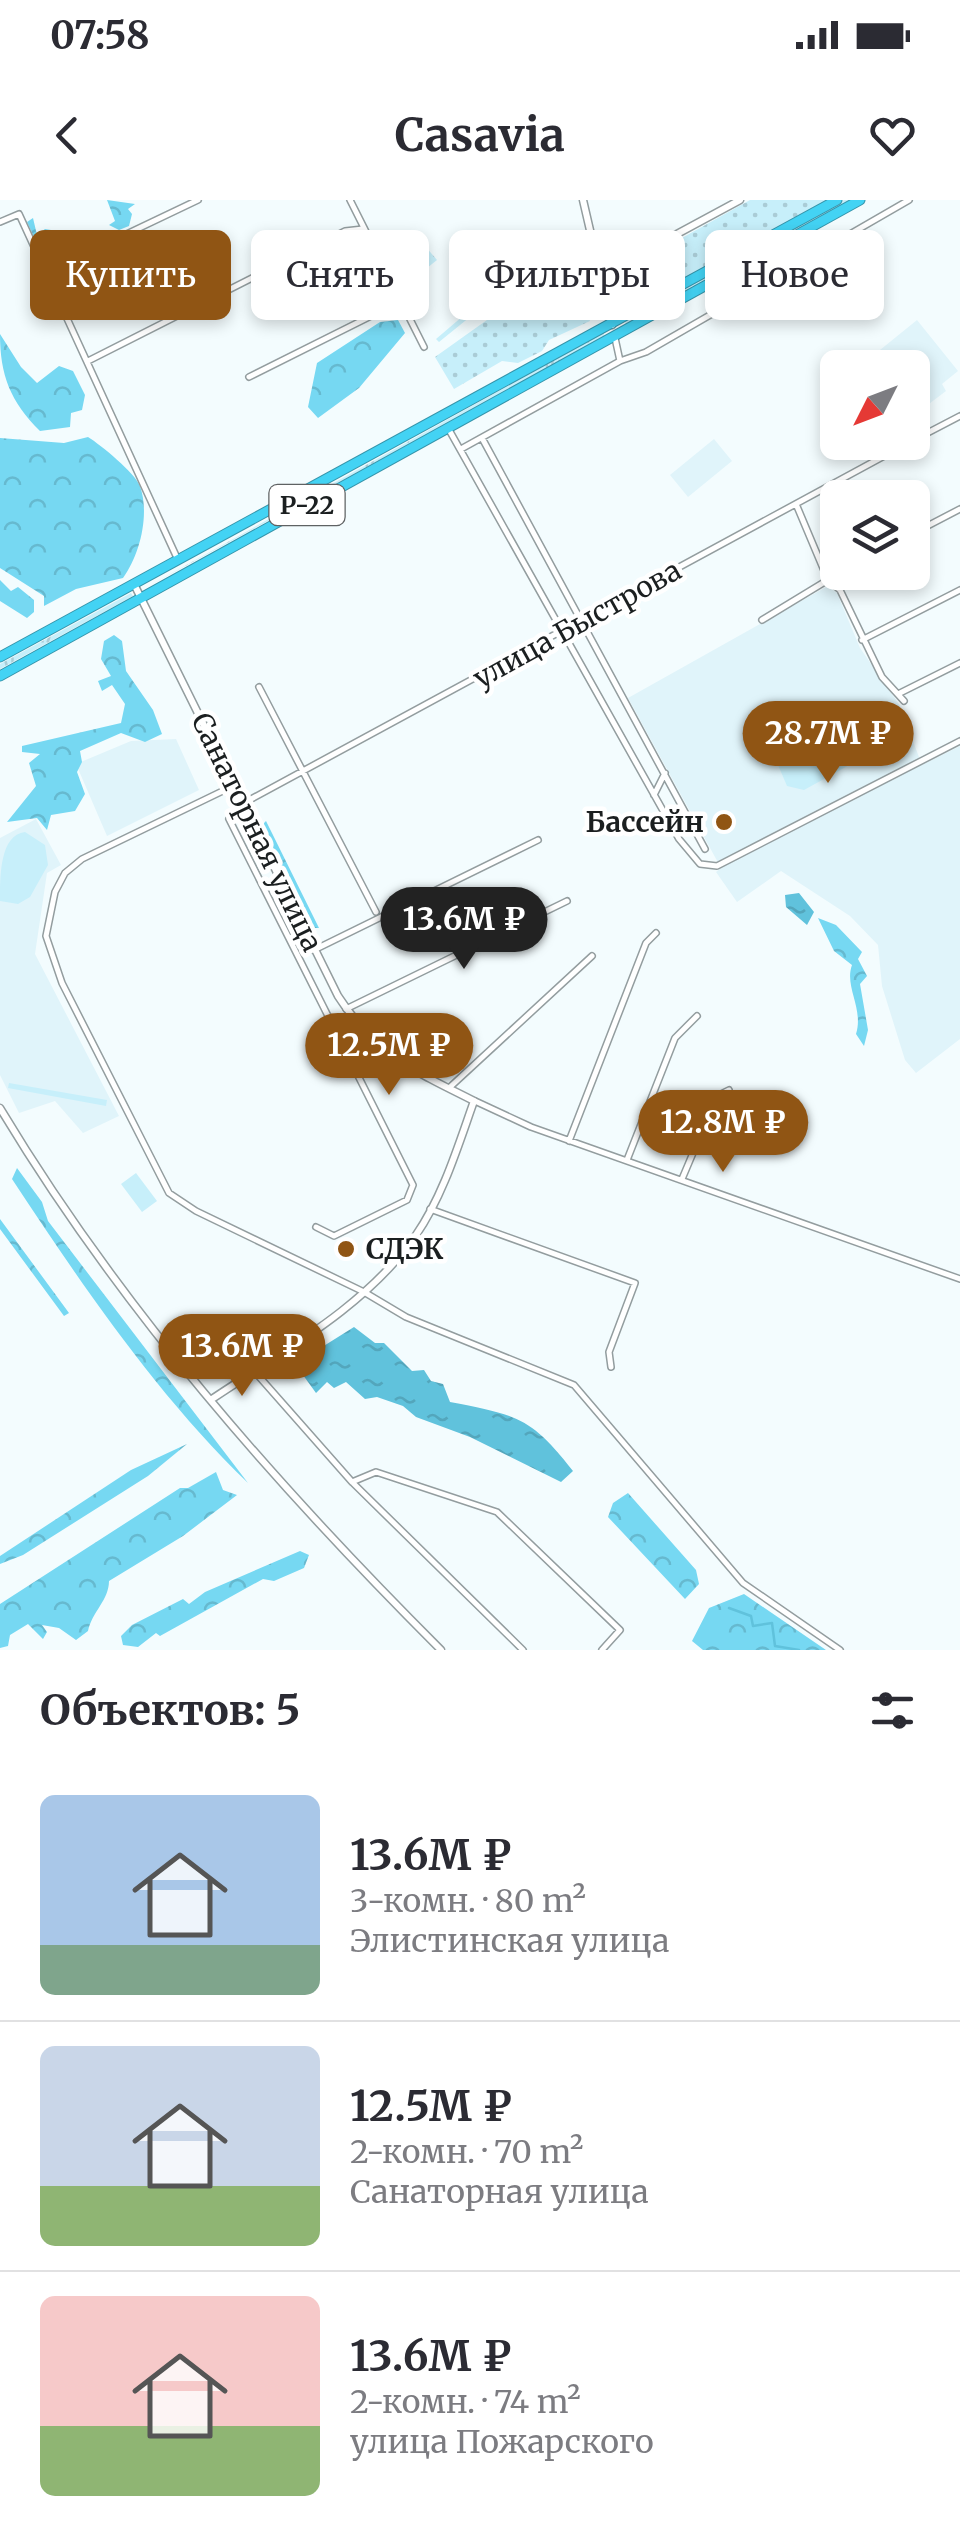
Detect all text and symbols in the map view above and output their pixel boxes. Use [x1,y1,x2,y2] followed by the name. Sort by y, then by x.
[50,12,150,59] text: 07:58
[395,107,565,163] text: Casavia
[40,108,95,163] icon: back
[865,108,920,163] icon: heart
[30,230,231,320] chip: Купить
[251,230,429,320] chip: Снять
[449,230,685,320] chip: Фильтры
[705,230,884,320] chip: Новое
[820,350,930,460] north arrow
[820,350,930,590] map controls
[820,480,930,590] button: layers
[270,485,344,525] road number: Р-22
[467,552,687,696] street label: улица Быстрова
[736,701,920,786] pin: 28.7M ₽
[184,707,330,957] street label: Санаторная улица
[765,713,891,753] text: 28.7M ₽
[586,804,704,840] place label: Бассейн
[713,811,735,833] marker: Бассейн
[372,887,556,972] pin: 13.6M ₽
[402,899,526,939] text: 13.6M ₽
[297,1013,481,1098] pin: 12.5M ₽
[327,1025,451,1065] text: 12.5M ₽
[631,1090,815,1175] pin: 12.8M ₽
[660,1102,786,1142] text: 12.8M ₽
[366,1231,444,1267] place label: СДЭК
[335,1238,357,1260] marker: СДЭК
[150,1314,334,1399] pin: 13.6M ₽
[180,1326,304,1366] text: 13.6M ₽
[865,1683,920,1738] icon: filters
[40,1684,300,1736] text: Объектов: 5
[350,1829,511,1881] text: 13.6M ₽
[120,1835,240,1955] icon: home
[350,1881,586,1921] text: 3-комн. · 80 m²
[350,1921,669,1961] text: Элистинская улица
[350,2080,512,2132] text: 12.5M ₽
[120,2086,240,2206] icon: home
[350,2132,583,2172] text: 2-комн. · 70 m²
[350,2172,649,2212] text: Санаторная улица
[350,2330,511,2382] text: 13.6M ₽
[120,2336,240,2456] icon: home
[350,2382,581,2422] text: 2-комн. · 74 m²
[350,2422,654,2462] text: улица Пожарского

